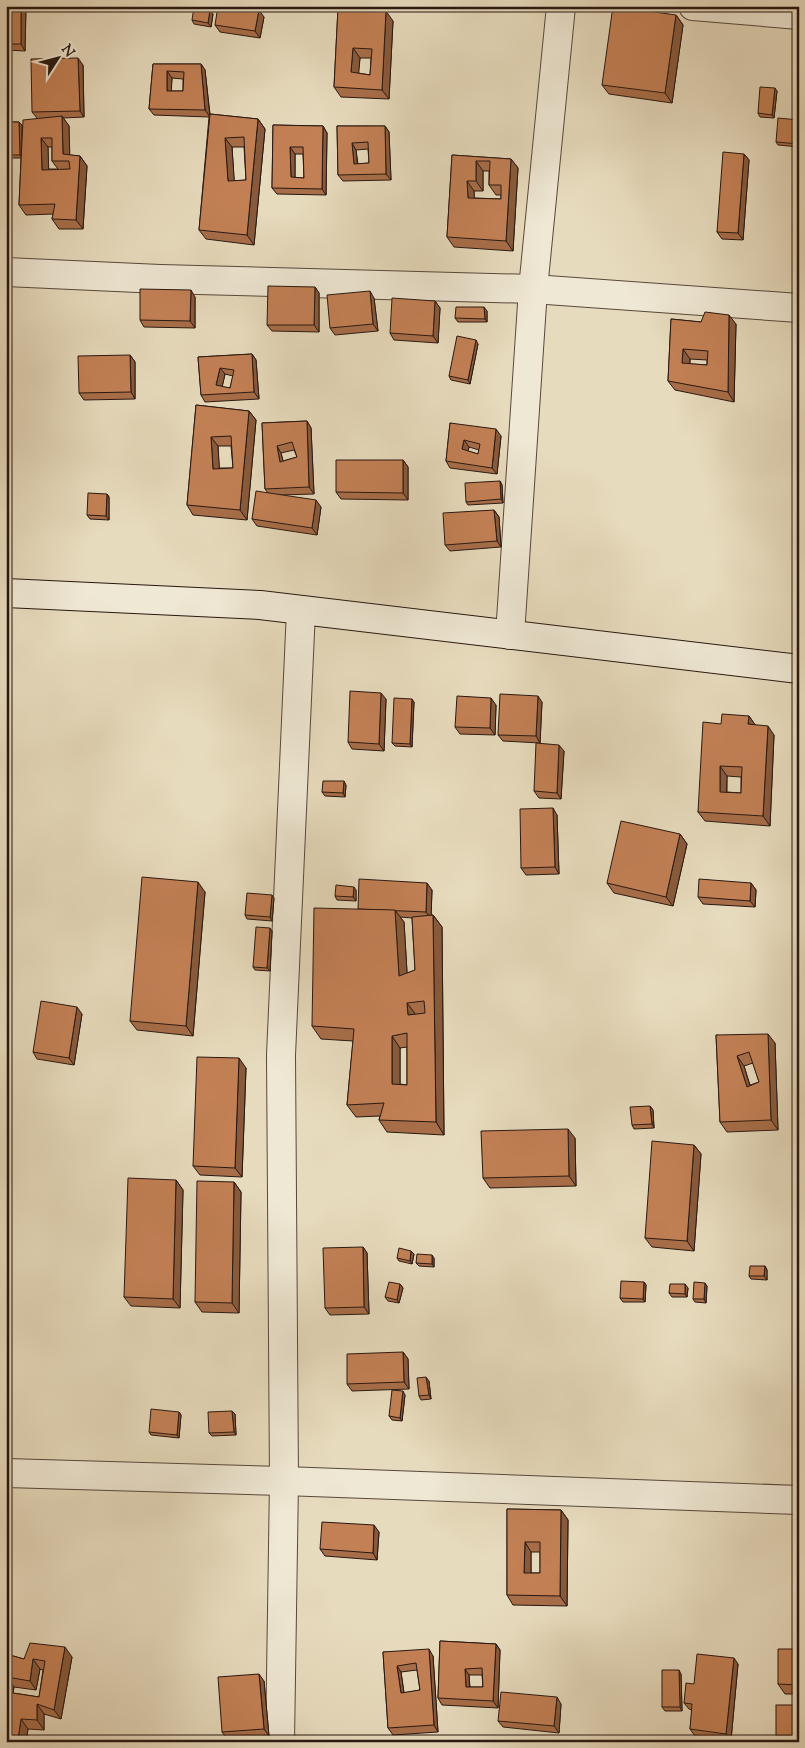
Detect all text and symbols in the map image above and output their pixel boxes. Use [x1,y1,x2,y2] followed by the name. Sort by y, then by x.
[32,32,82,82] north arrow
[56,41,78,62] text: N

